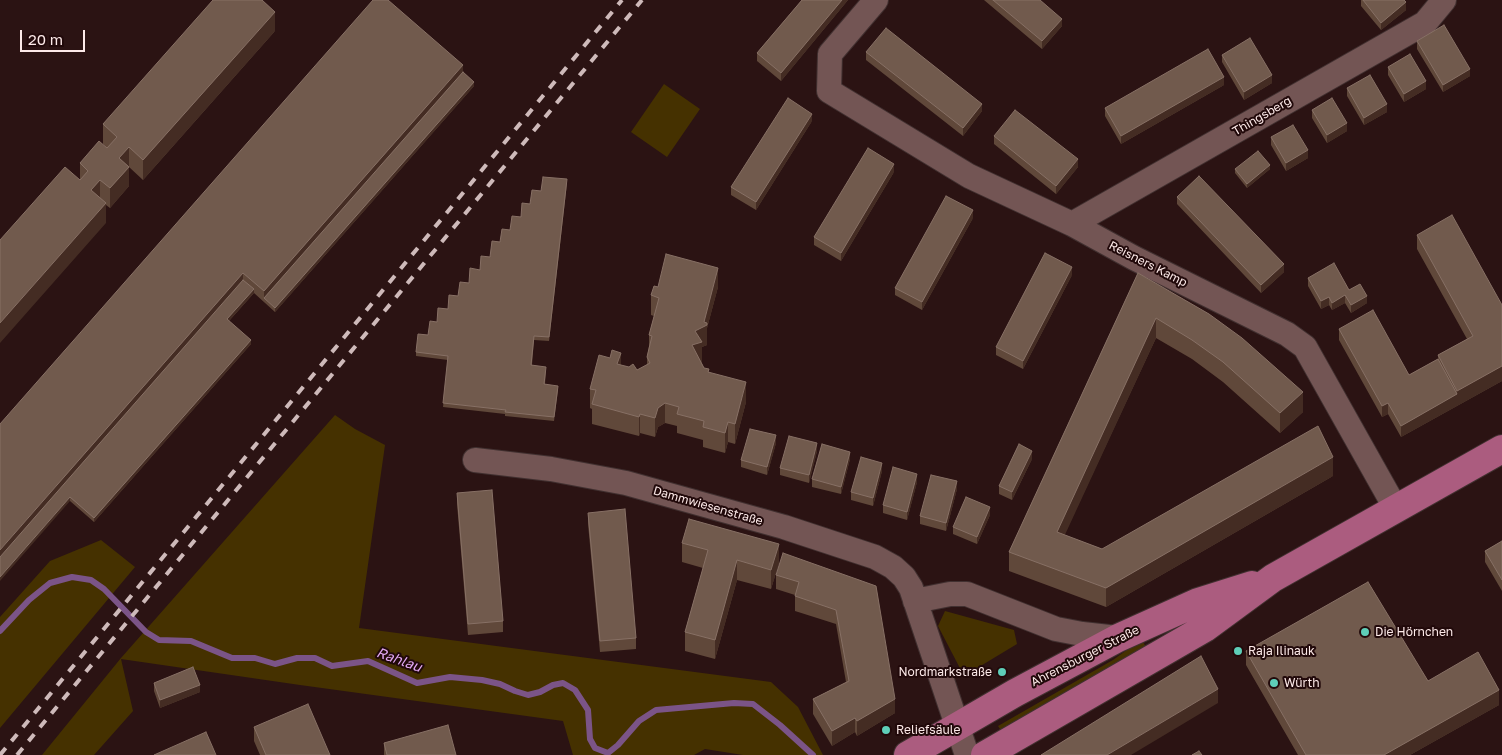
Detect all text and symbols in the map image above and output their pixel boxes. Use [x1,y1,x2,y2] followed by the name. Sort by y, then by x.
[22,20,88,52] scale bar
[28,30,63,48] text: 20 m
[1230,93,1294,139] street label: Thingsberg
[1106,238,1190,290] street label: Reisners Kamp
[652,483,764,529] street label: Dammwiesenstraße
[1029,622,1141,690] street label: Ahrensburger Straße
[1375,625,1453,639] place label: Die Hörnchen
[1359,626,1371,638] marker: Die Hörnchen
[374,644,424,676] water label: Rahlau
[1248,644,1315,658] place label: Raja Ilinauk
[1232,645,1244,657] marker: Raja Ilinauk
[898,665,992,679] place label: Nordmarkstraße
[996,666,1008,678] marker: Nordmarkstraße
[1284,676,1320,690] place label: Würth
[1268,677,1280,689] marker: Würth
[896,723,960,737] place label: Reliefsäule
[880,724,892,736] marker: Reliefsäule

